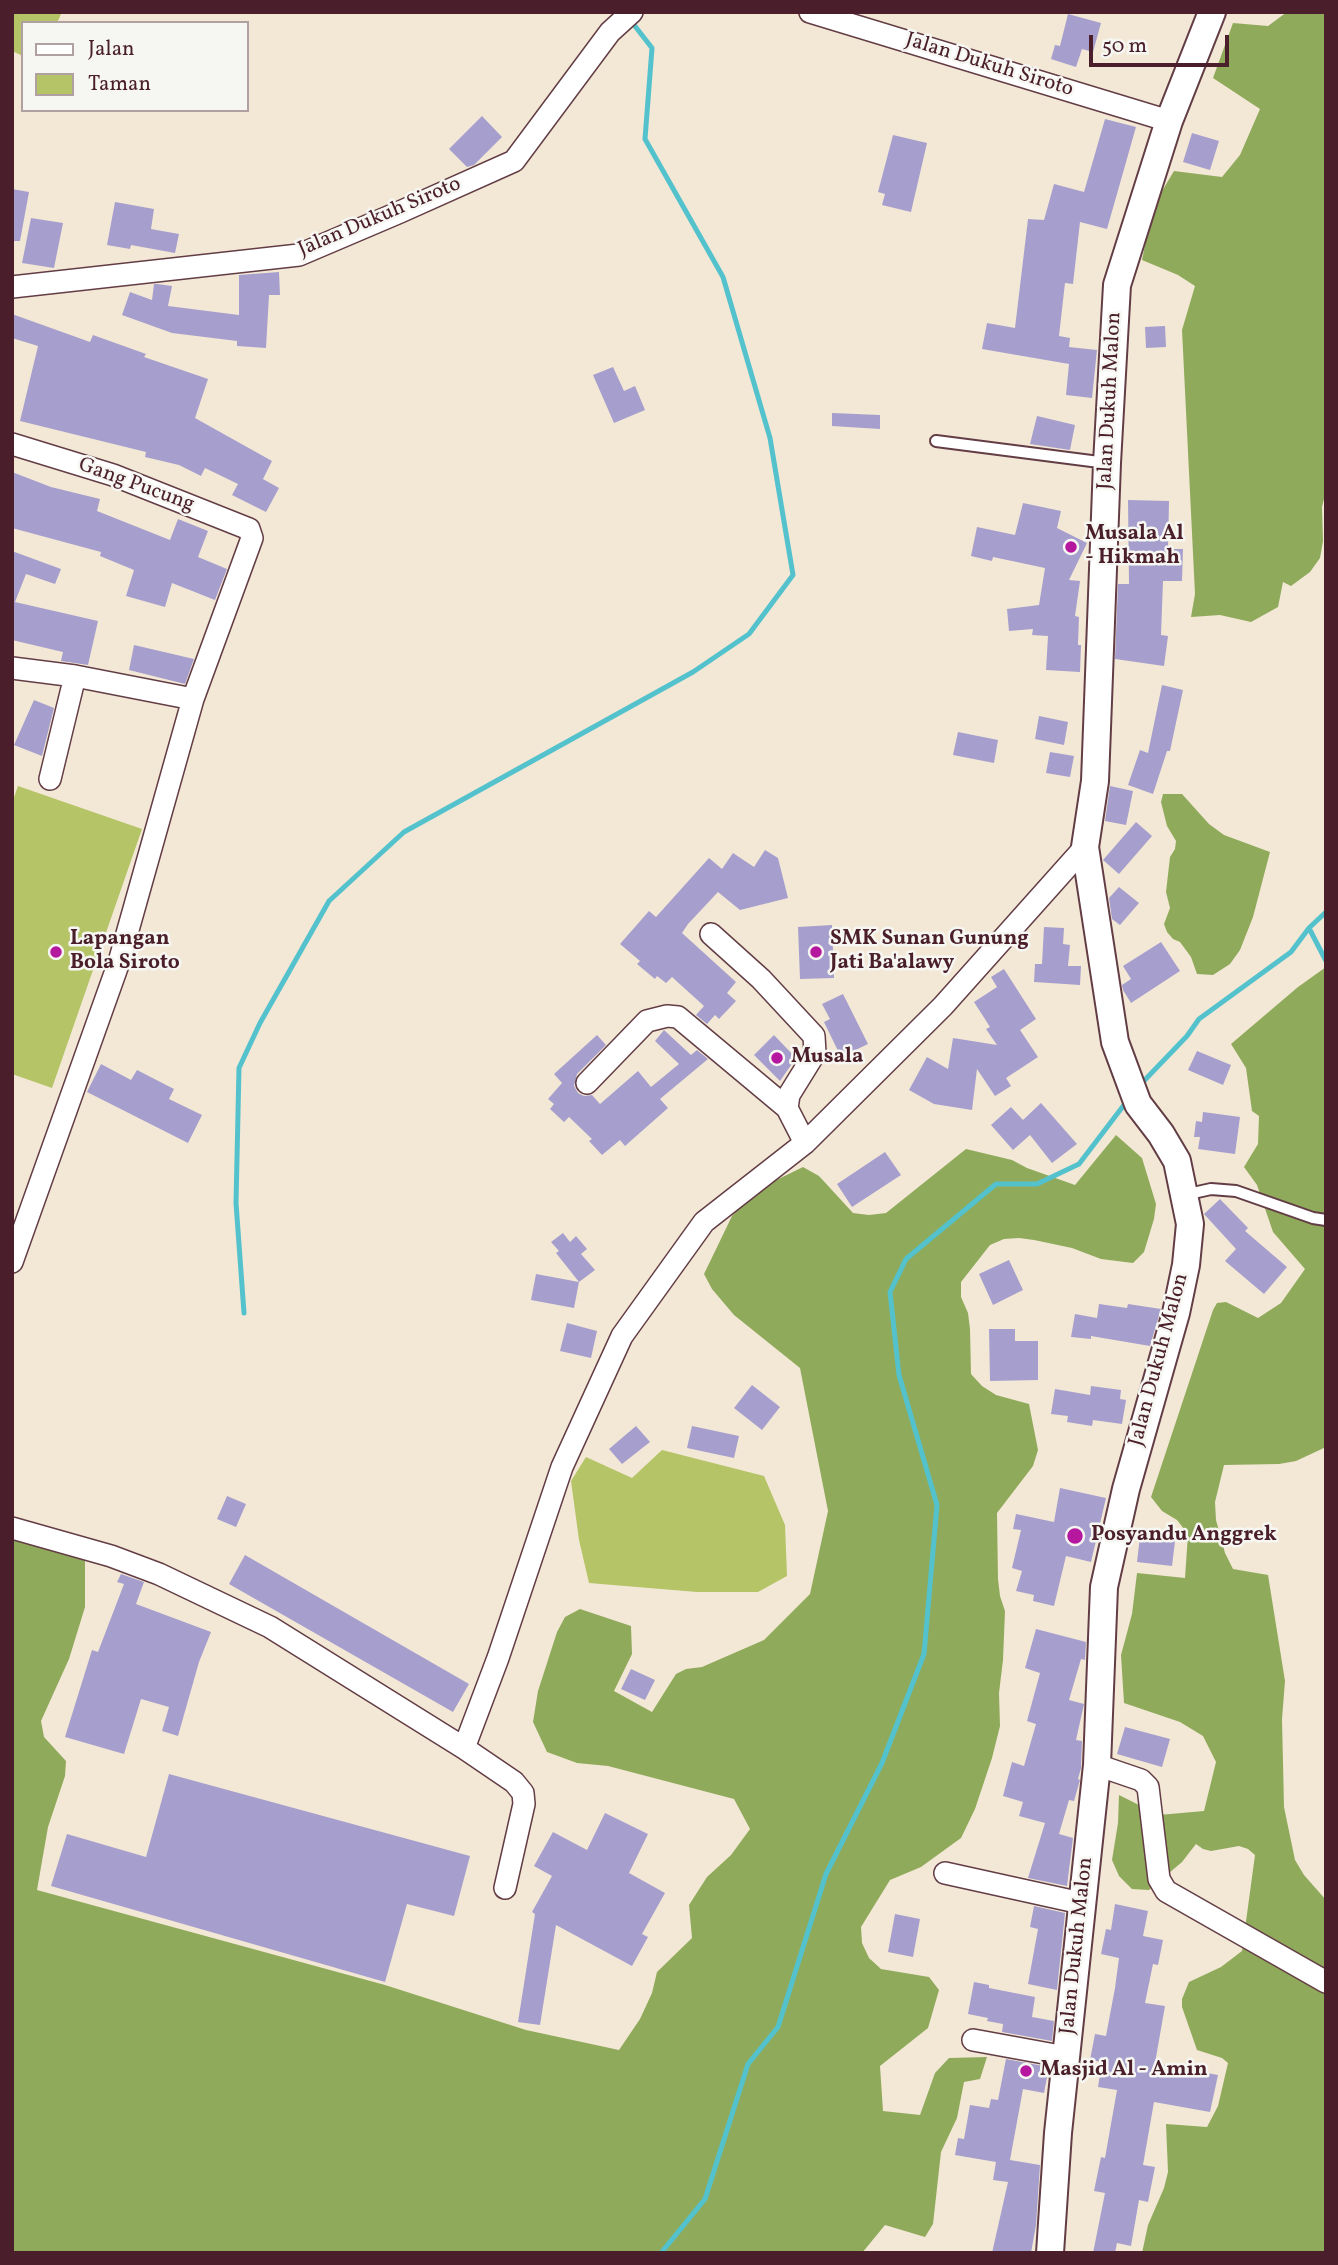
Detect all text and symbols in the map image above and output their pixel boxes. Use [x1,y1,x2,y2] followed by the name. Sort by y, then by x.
[21,21,248,112] legend
[1093,21,1233,65] scale bar
[902,28,1076,104] street label: Jalan Dukuh Siroto
[1102,32,1147,61] text: 50 m
[88,35,135,64] text: Jalan
[88,70,151,99] text: Taman
[295,172,465,264] street label: Jalan Dukuh Siroto
[1094,311,1128,491] street label: Jalan Dukuh Malon
[74,453,198,519] street label: Gang Pucung
[1085,522,1184,572] place label: Musala Al - Hikmah
[1063,539,1079,555] marker: Musala Al - Hikmah
[70,927,180,977] place label: Lapangan Bola Siroto
[830,927,1029,977] place label: SMK Sunan Gunung Jati Ba'alawy
[48,944,64,960] marker: Lapangan Bola Siroto
[808,944,824,960] marker: SMK Sunan Gunung Jati Ba'alawy
[791,1045,863,1071] place label: Musala
[769,1050,785,1066] marker: Musala
[1125,1271,1195,1449] street label: Jalan Dukuh Malon
[1091,1523,1277,1549] place label: Posyandu Anggrek
[1065,1526,1085,1546] marker: Posyandu Anggrek
[1056,1856,1100,2036] street label: Jalan Dukuh Malon
[1040,2058,1208,2084] place label: Masjid Al - Amin
[1018,2063,1034,2079] marker: Masjid Al - Amin

